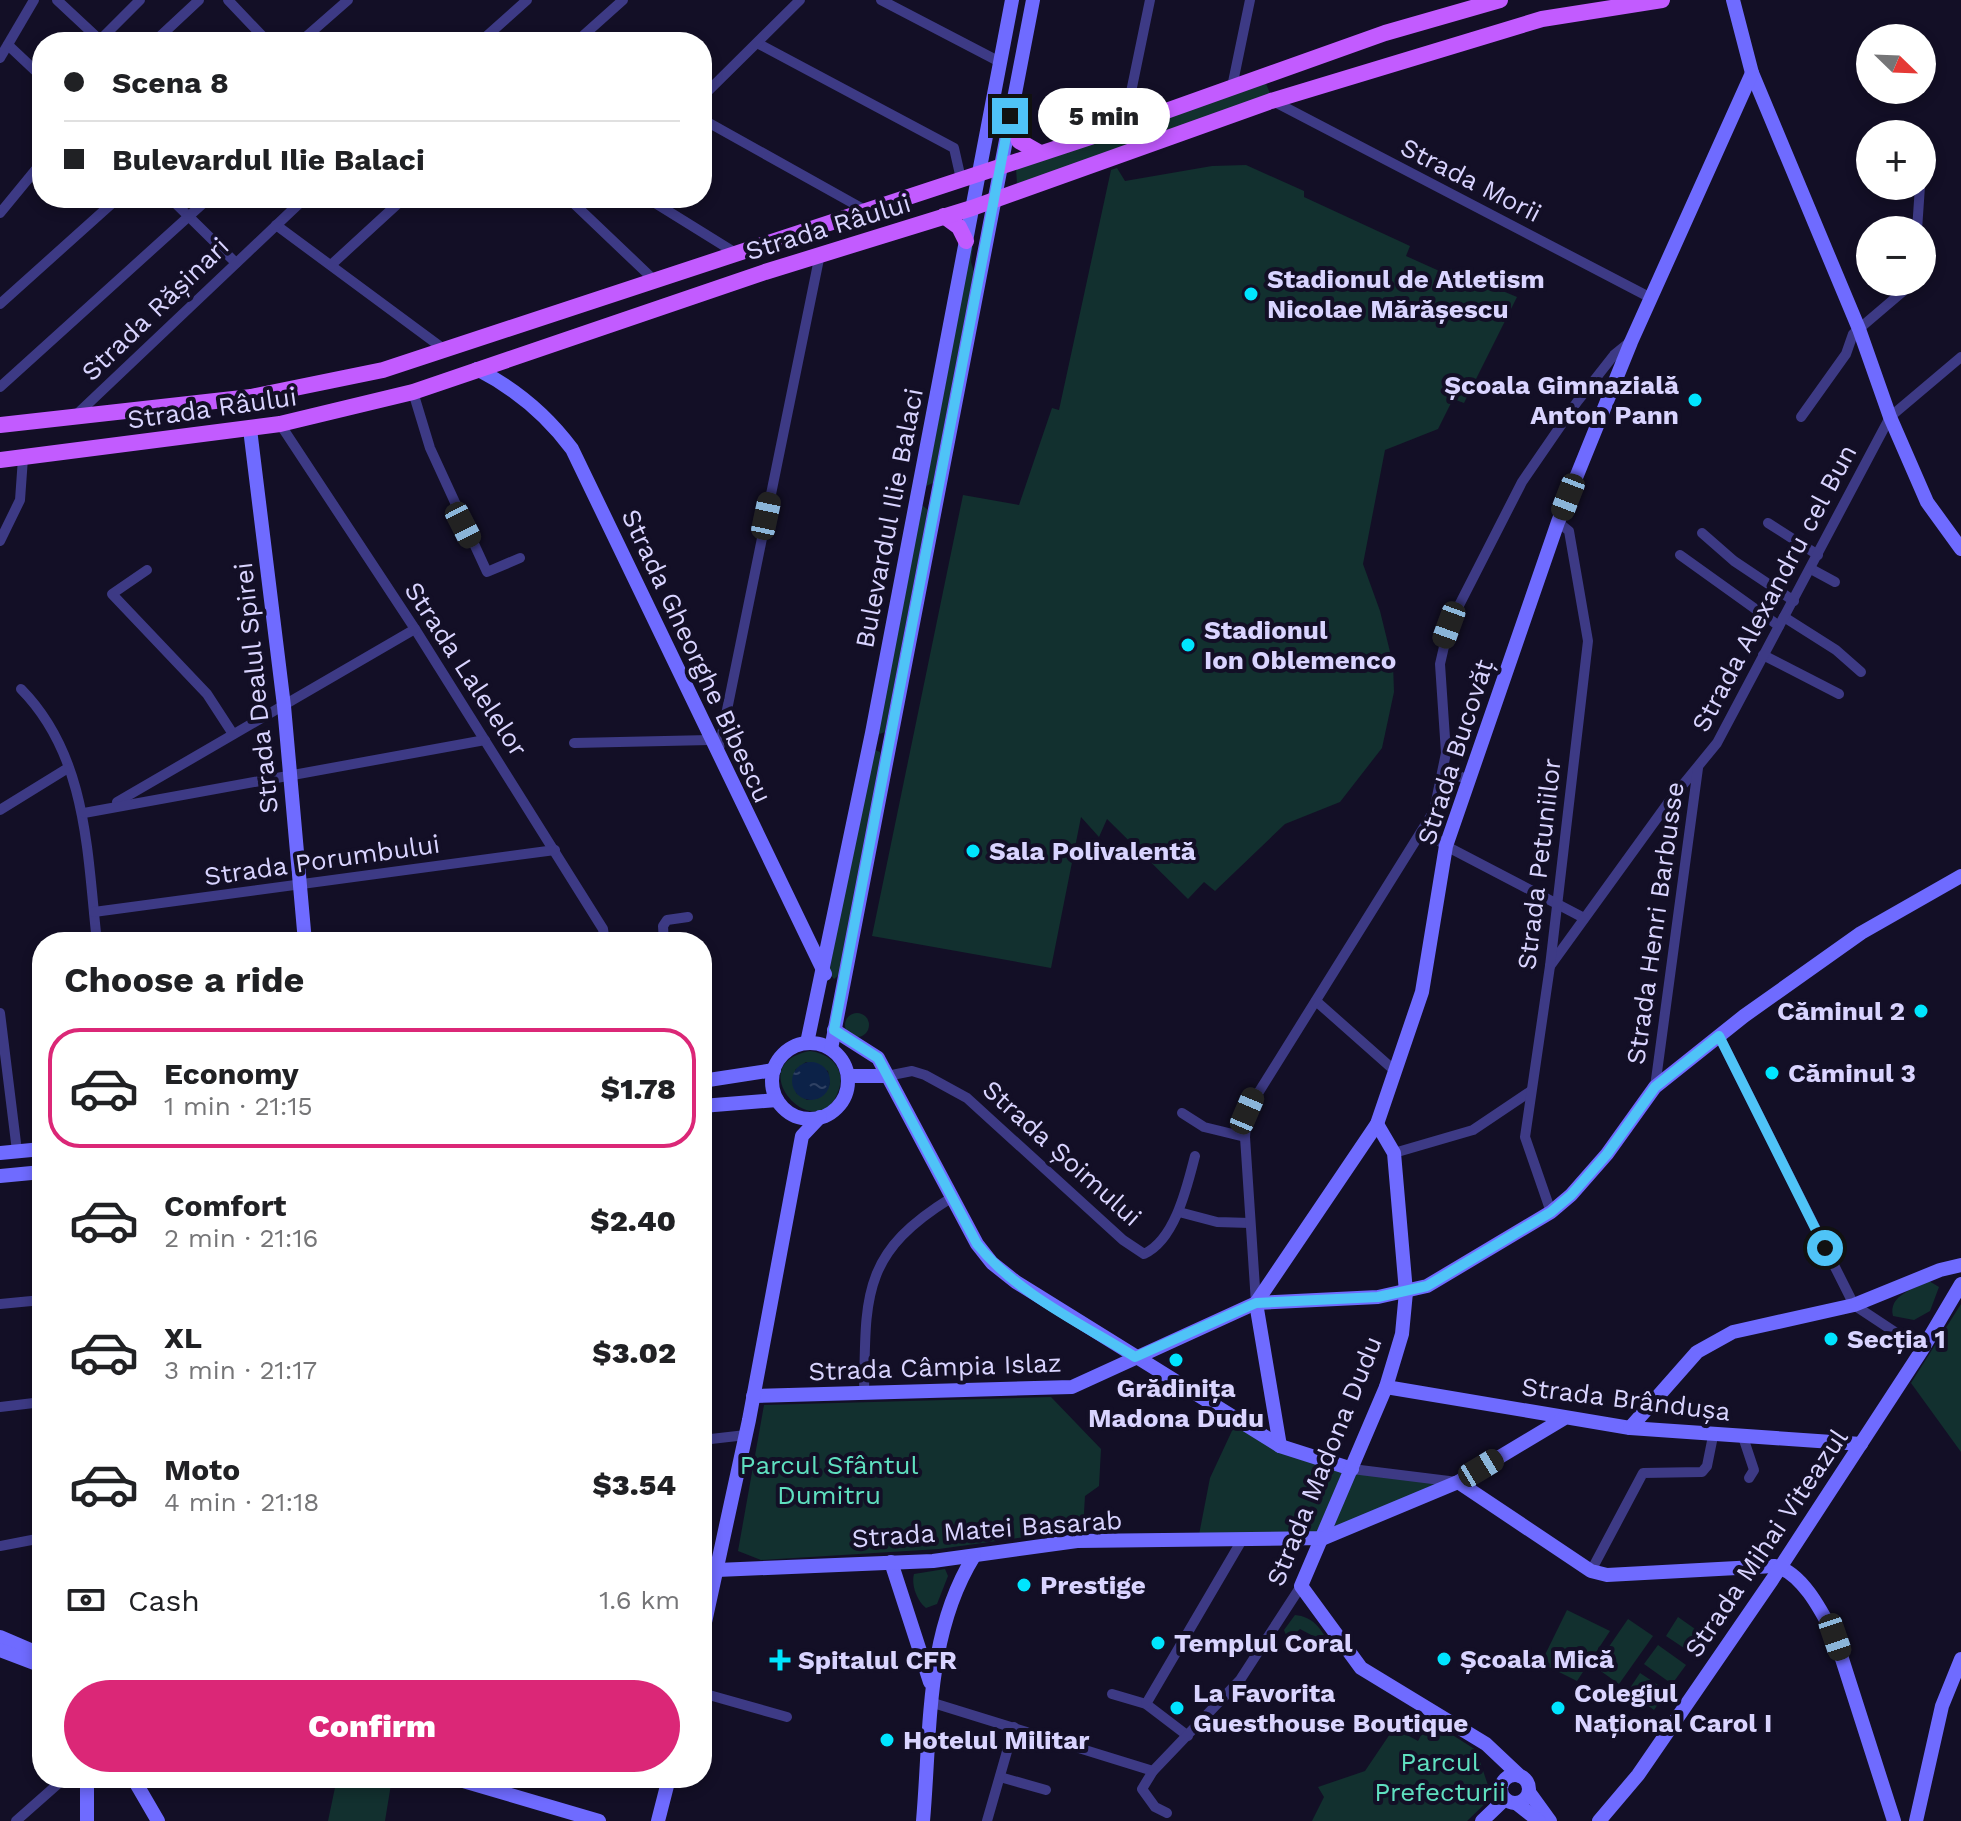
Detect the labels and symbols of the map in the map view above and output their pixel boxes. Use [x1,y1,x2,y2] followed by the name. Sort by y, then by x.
[1856,24,1936,104] north arrow
[1038,88,1170,144] callout: 5 min
[992,98,1028,134] route end
[1396,132,1546,228] street label: Strada Morii
[742,188,914,266] street label: Strada Râului
[75,231,235,387] street label: Strada Rășinari
[1267,264,1545,324] place label: Stadionul de Atletism Nicolae Mărășescu
[1242,285,1260,303] marker: Stadionul de Atletism Nicolae Mărășescu
[1444,370,1679,430] place label: Școala Gimnazială Anton Pann
[125,381,299,435] street label: Strada Râului
[849,386,929,650] street label: Bulevardul Ilie Balaci
[1686,391,1704,409] marker: Școala Gimnazială Anton Pann
[1685,439,1863,737] street label: Strada Alexandru cel Bun
[1548,470,1588,524] car
[749,490,783,542] car
[441,498,485,552] car
[616,504,778,808] street label: Strada Gheorghe Bibescu
[228,561,284,815] street label: Strada Dealul Spirei
[398,576,534,762] street label: Strada Lalelelor
[1430,598,1468,652] car
[1204,615,1396,675] place label: Stadionul Ion Oblemenco
[1179,636,1197,654] marker: Stadionul Ion Oblemenco
[1411,655,1499,849] street label: Strada Bucovăț
[1511,756,1567,972] street label: Strada Petuniilor
[1620,780,1690,1066] street label: Strada Henri Barbusse
[202,829,442,891] street label: Strada Porumbului
[989,836,1196,866] place label: Sala Polivalentă
[964,842,982,860] marker: Sala Polivalentă
[1777,996,1905,1026] place label: Căminul 2
[1912,1002,1930,1020] marker: Căminul 2
[1788,1058,1916,1088] place label: Căminul 3
[1763,1064,1781,1082] marker: Căminul 3
[977,1074,1147,1232] street label: Strada Șoimului
[1227,1084,1267,1138] car
[1807,1230,1843,1266] route start
[1847,1324,1946,1354] place label: Secția 1
[1822,1330,1840,1348] marker: Secția 1
[1260,1332,1388,1590] street label: Strada Madona Dudu
[808,1348,1062,1386] street label: Strada Câmpia Islaz
[1167,1351,1185,1369] marker: Grădinița Madona Dudu
[1520,1371,1733,1427] street label: Strada Brândușa
[1088,1373,1264,1433] place label: Grădinița Madona Dudu
[1678,1423,1854,1663] street label: Strada Mihai Viteazul
[1454,1445,1508,1491] car
[740,1450,918,1510] park label: Parcul Sfântul Dumitru
[851,1505,1123,1553] street label: Strada Matei Basarab
[1040,1570,1146,1600] place label: Prestige
[1015,1576,1033,1594] marker: Prestige
[1816,1610,1854,1664] car
[1174,1628,1353,1658] place label: Templul Coral
[1149,1634,1167,1652] marker: Templul Coral
[1460,1644,1614,1674] place label: Școala Mică
[798,1645,957,1675] place label: Spitalul CFR
[769,1649,791,1671] marker: Spitalul CFR
[1435,1650,1453,1668] marker: Școala Mică
[1193,1678,1468,1738] place label: La Favorita Guesthouse Boutique
[1574,1678,1772,1738] place label: Colegiul Național Carol I
[1168,1699,1186,1717] marker: La Favorita Guesthouse Boutique
[1549,1699,1567,1717] marker: Colegiul Național Carol I
[903,1725,1090,1755] place label: Hotelul Militar
[878,1731,896,1749] marker: Hotelul Militar
[1374,1747,1506,1807] park label: Parcul Prefecturii

